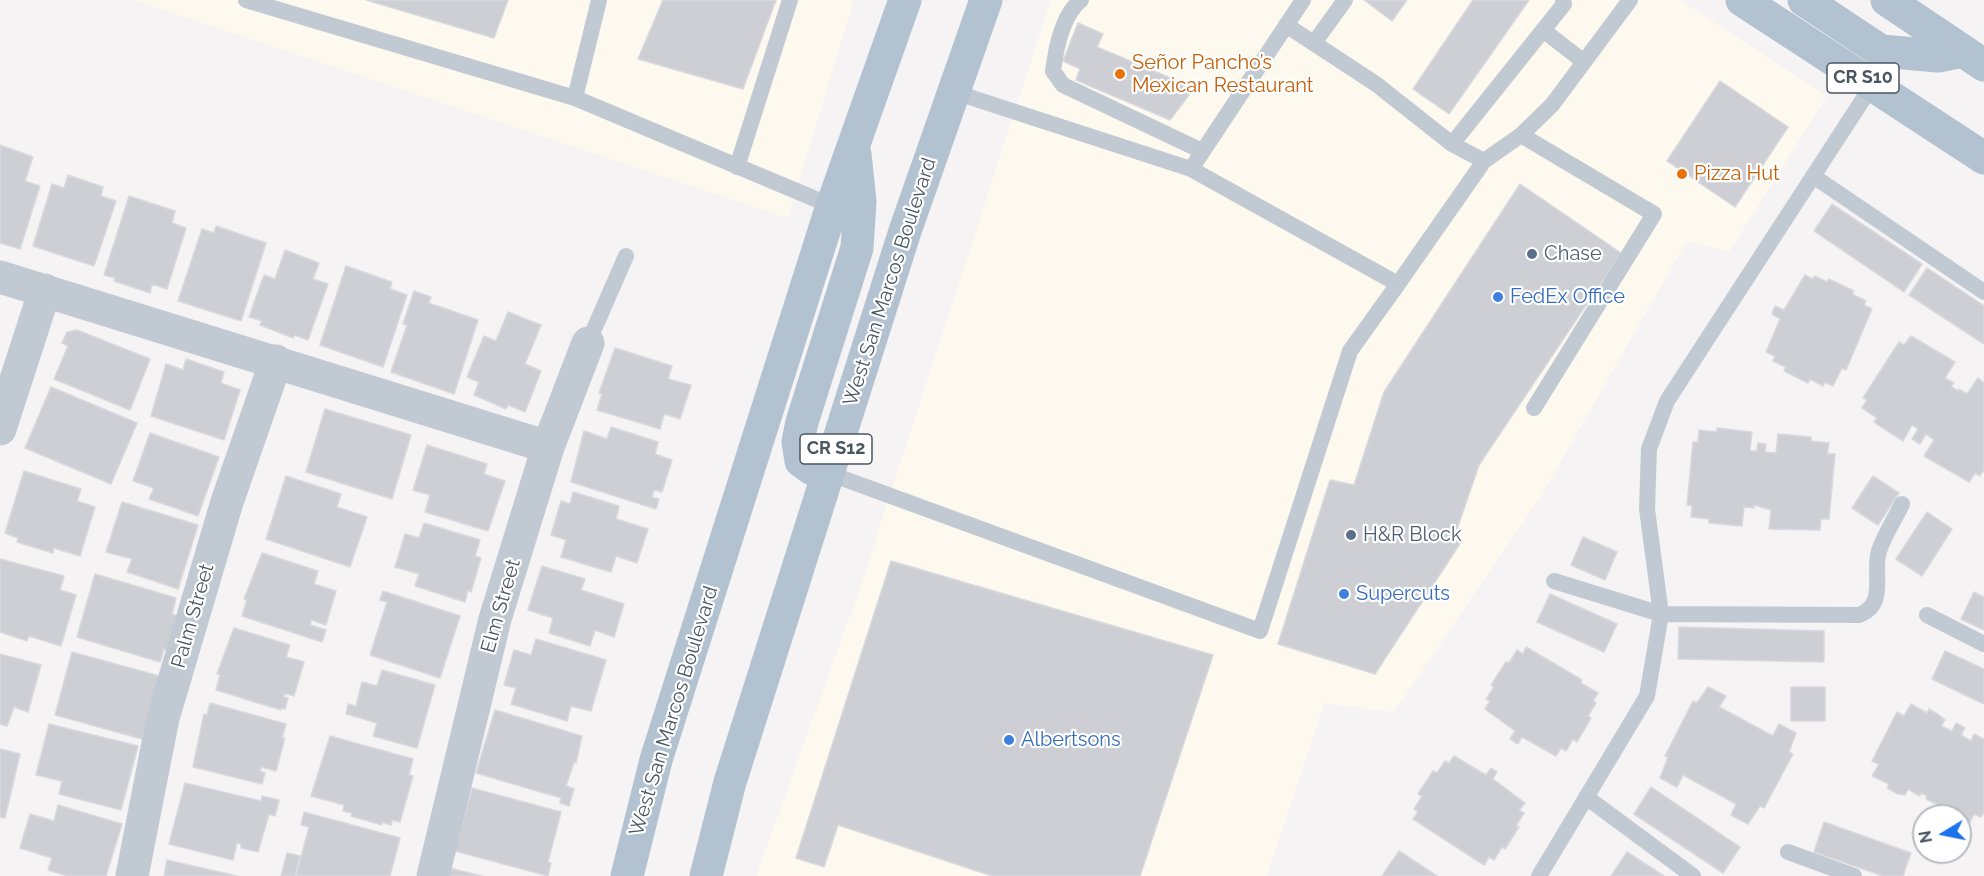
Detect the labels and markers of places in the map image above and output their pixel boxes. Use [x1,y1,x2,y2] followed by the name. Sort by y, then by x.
[1132,51,1314,98] place label: Señor Pancho’s Mexican Restaurant
[1113,67,1127,81] marker: Señor Pancho’s Mexican Restaurant
[1694,162,1780,186] place label: Pizza Hut
[1675,167,1689,181] marker: Pizza Hut
[1544,242,1602,266] place label: Chase
[1525,247,1539,261] marker: Chase
[1510,285,1625,309] place label: FedEx Office
[1491,290,1505,304] marker: FedEx Office
[1363,523,1461,547] place label: H&R Block
[1344,528,1358,542] marker: H&R Block
[1356,582,1450,606] place label: Supercuts
[1337,587,1351,601] marker: Supercuts
[1021,728,1121,752] place label: Albertsons
[1002,733,1016,747] marker: Albertsons

